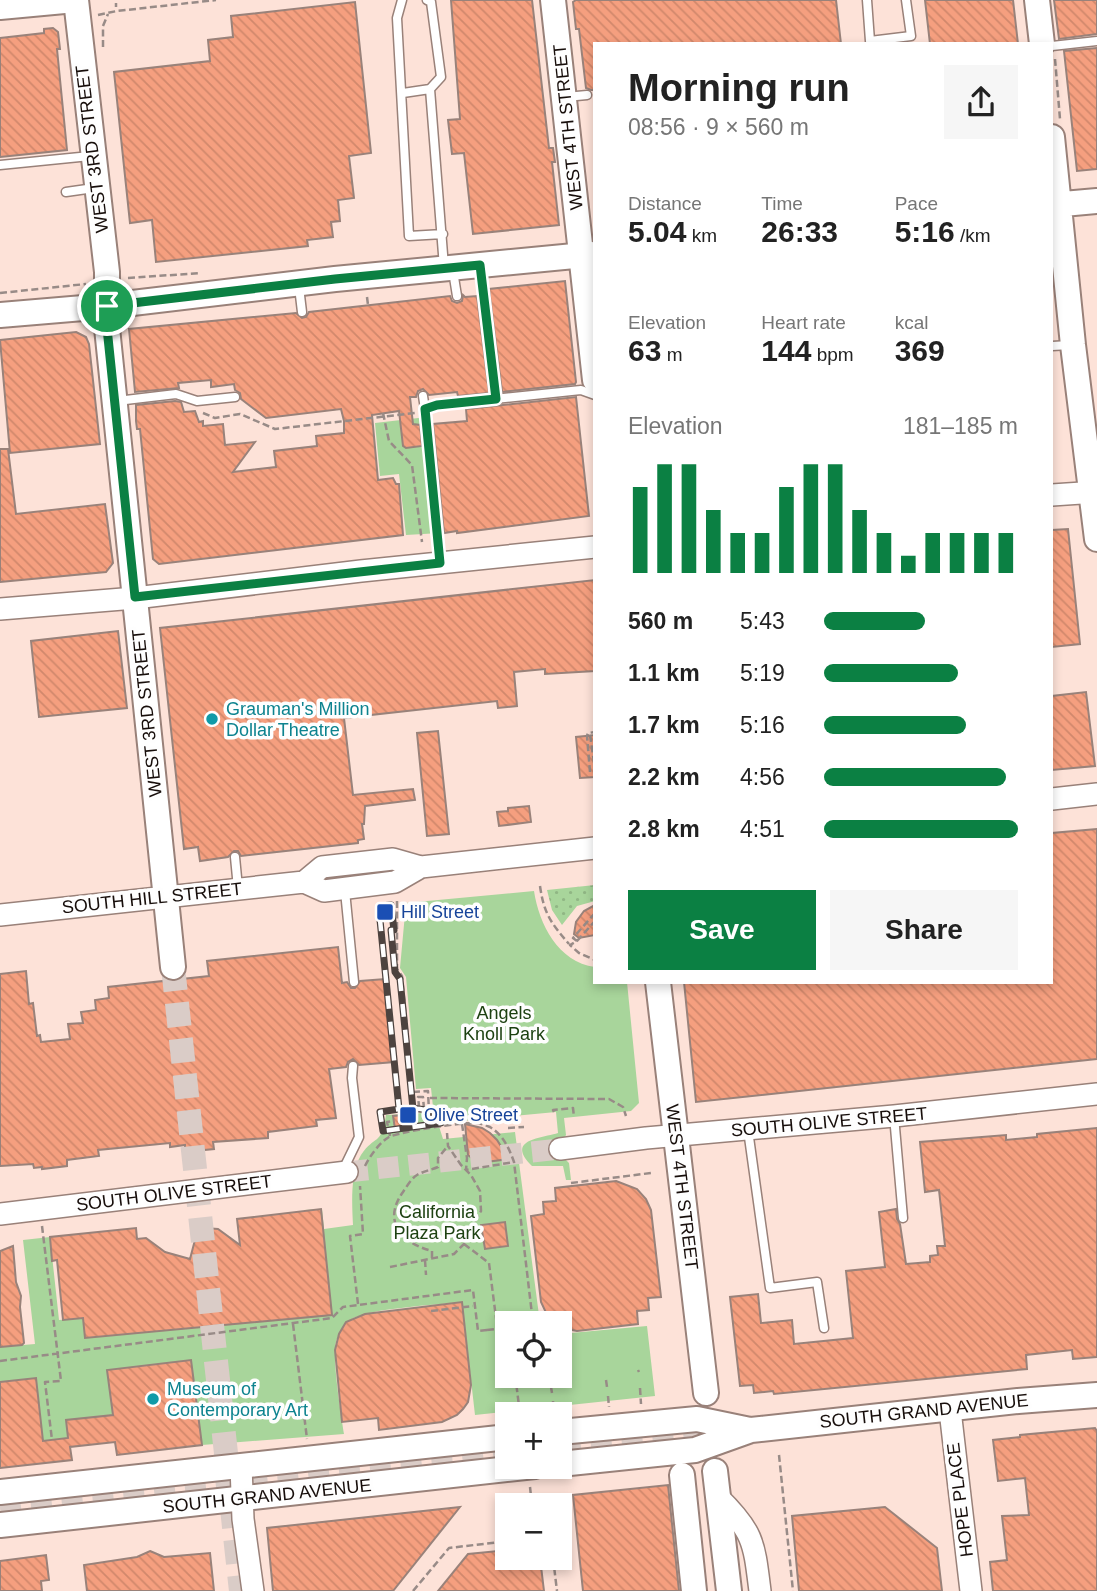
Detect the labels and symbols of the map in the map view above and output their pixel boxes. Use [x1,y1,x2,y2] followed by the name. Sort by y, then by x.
[549,43,587,211] street label: WEST 4TH STREET
[72,64,112,234] street label: WEST 3RD STREET
[77,276,137,336] pin
[128,628,166,798] street label: WEST 3RD STREET
[226,699,369,740] place label: Grauman's Million Dollar Theatre
[204,711,220,727] marker: Grauman's Million Dollar Theatre
[61,879,243,917] street label: SOUTH HILL STREET
[375,902,395,922] marker: Hill Street
[401,902,479,922] place label: Hill Street
[463,1003,546,1044] park label: Angels Knoll Park
[662,1103,702,1271] street label: WEST 4TH STREET
[730,1103,928,1141] street label: SOUTH OLIVE STREET
[398,1105,418,1125] marker: Olive Street
[424,1105,518,1125] place label: Olive Street
[75,1171,273,1215] street label: SOUTH OLIVE STREET
[393,1202,482,1243] park label: California Plaza Park
[167,1379,308,1420] place label: Museum of Contemporary Art
[819,1390,1029,1432] street label: SOUTH GRAND AVENUE
[145,1391,161,1407] marker: Museum of Contemporary Art
[943,1442,977,1558] street label: HOPE PLACE
[162,1475,372,1517] street label: SOUTH GRAND AVENUE

